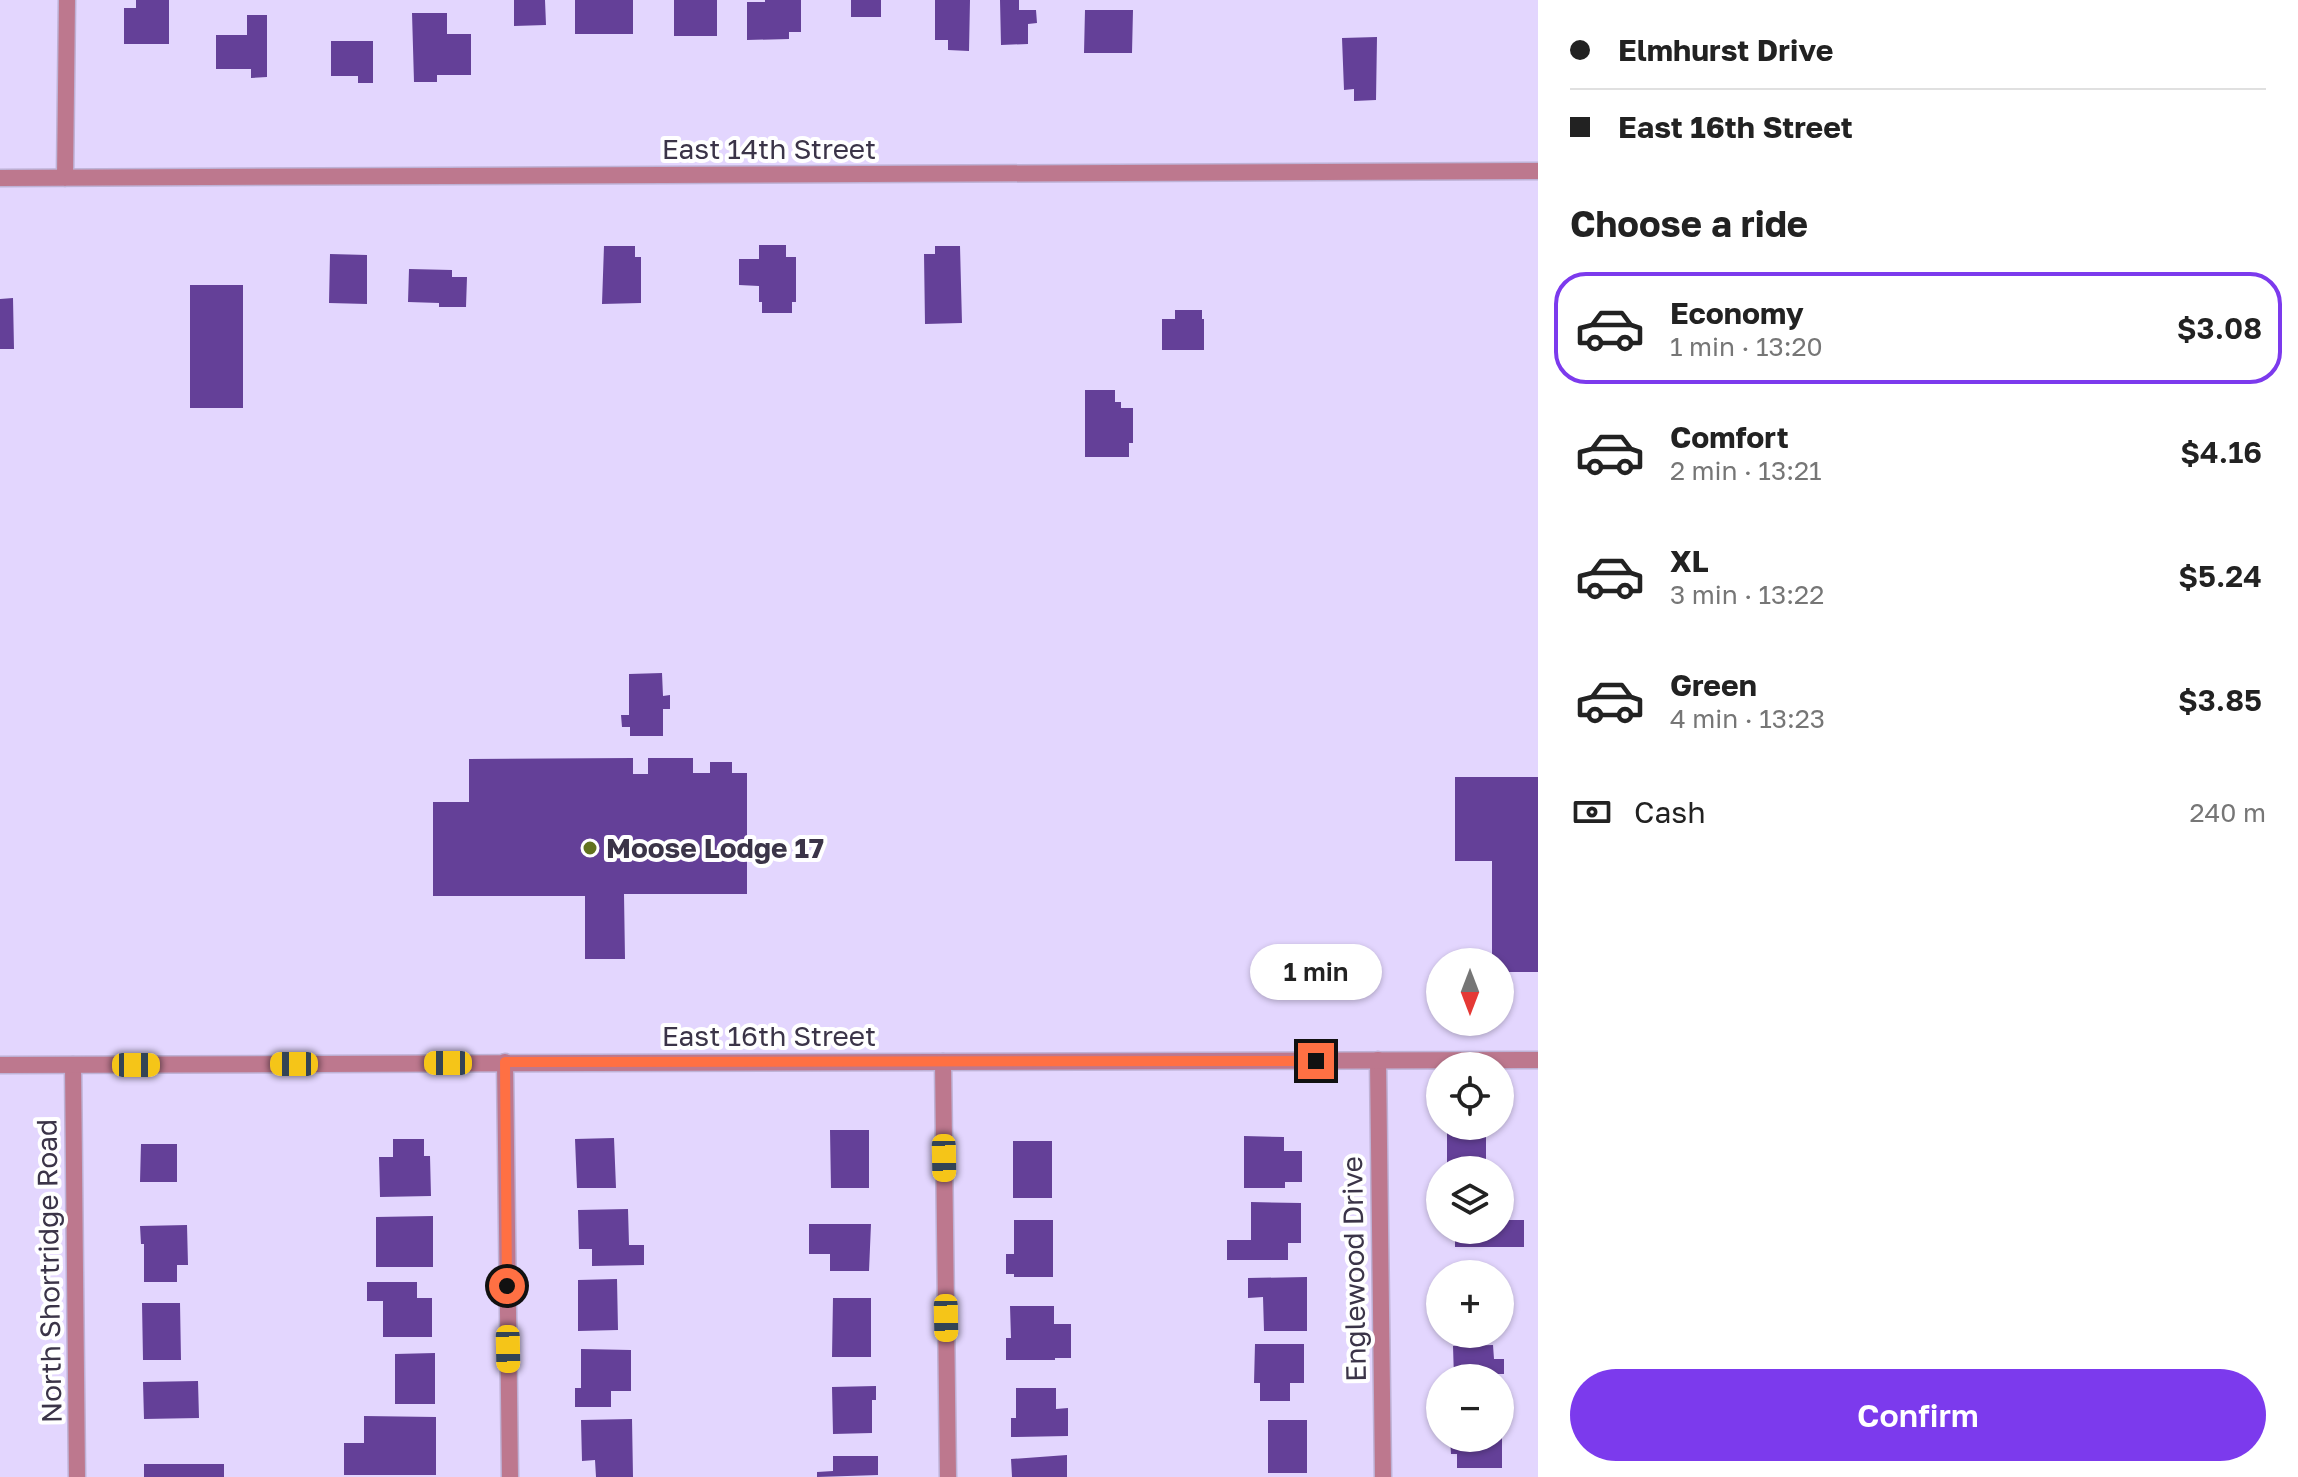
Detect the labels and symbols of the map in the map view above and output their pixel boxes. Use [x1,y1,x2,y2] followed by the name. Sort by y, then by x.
[662,132,876,165] street label: East 14th Street
[606,831,824,864] place label: Moose Lodge 17
[581,839,599,857] marker: Moose Lodge 17
[1250,945,1382,1001] callout: 1 min
[1426,948,1514,1036] north arrow
[662,1019,876,1052] street label: East 16th Street
[1298,1043,1334,1079] route end
[424,1051,472,1075] car
[270,1052,318,1076] car
[112,1053,160,1077] car
[29,1119,68,1423] street label: North Shortridge Road
[932,1134,956,1182] car
[1335,1156,1372,1382] street label: Englewood Drive
[489,1268,525,1304] route start
[934,1294,958,1342] car
[496,1325,520,1373] car

